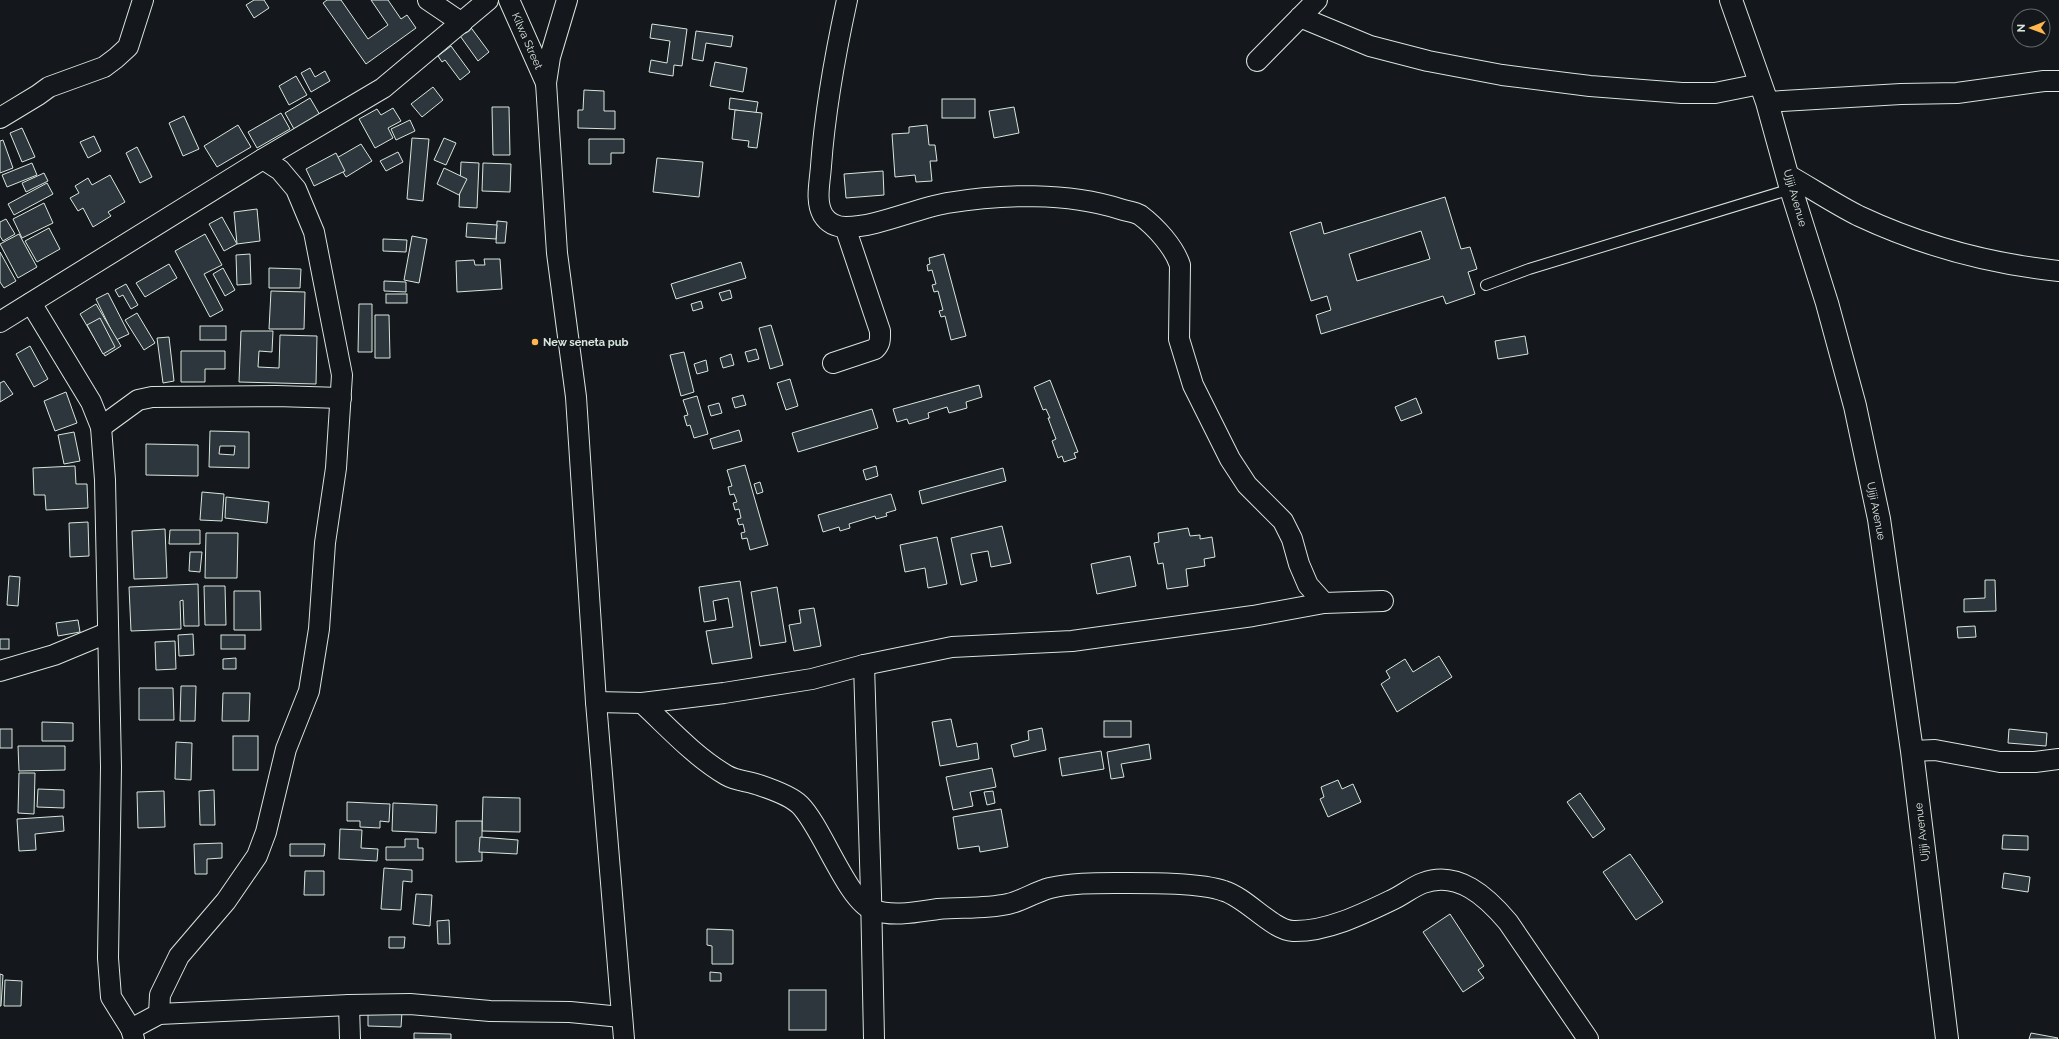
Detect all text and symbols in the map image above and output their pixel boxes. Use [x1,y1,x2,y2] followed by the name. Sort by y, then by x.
[2011,8,2051,48] north arrow
[509,11,545,72] street label: Kilwa Street
[2015,24,2028,32] text: N
[1781,168,1810,229] street label: Ujiji Avenue
[543,336,628,349] place label: New seneta pub
[530,337,540,347] marker: New seneta pub
[1864,481,1888,542] street label: Ujiji Avenue
[1912,801,1932,862] street label: Ujiji Avenue

